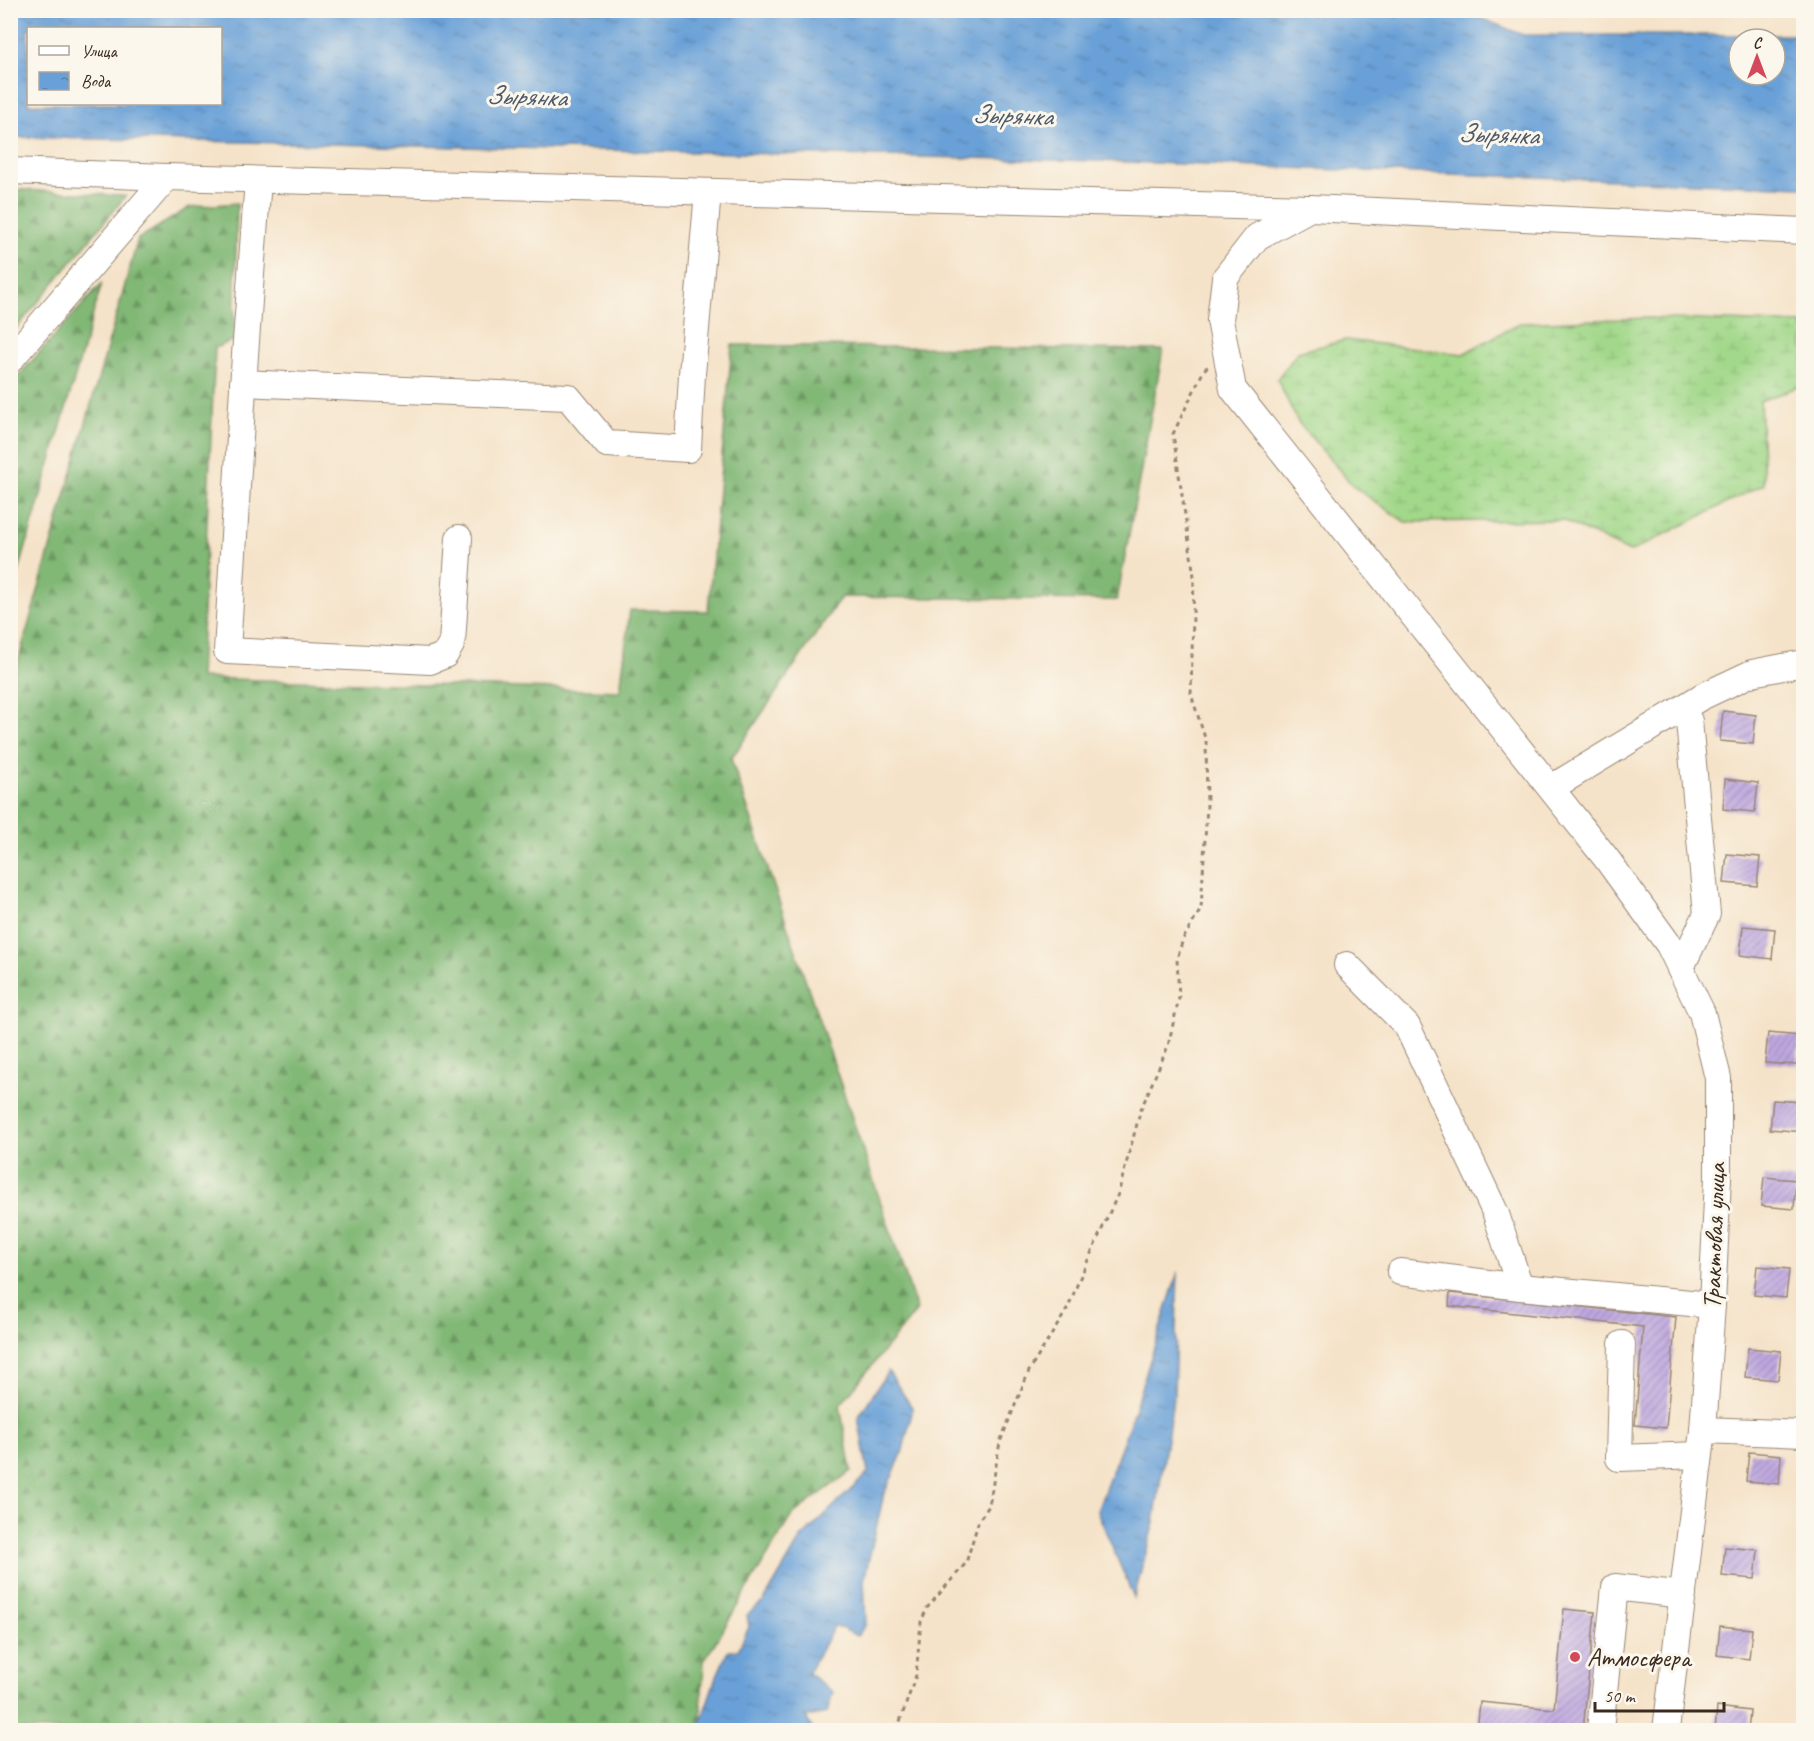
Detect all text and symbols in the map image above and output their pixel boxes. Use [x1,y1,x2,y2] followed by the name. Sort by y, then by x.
[27,27,222,105] legend
[1727,27,1787,87] north arrow
[1753,33,1763,53] text: С
[81,40,118,62] text: Улица
[81,70,112,92] text: Вода
[485,78,569,114] water label: Зырянка
[971,97,1055,133] water label: Зырянка
[1457,116,1541,152] water label: Зырянка
[1695,1161,1733,1310] street label: Трактовая улица
[1587,1641,1693,1674] place label: Атмосфера
[1568,1650,1582,1664] marker: Атмосфера
[1595,1675,1724,1713] scale bar
[1604,1685,1637,1707] text: 50 m

